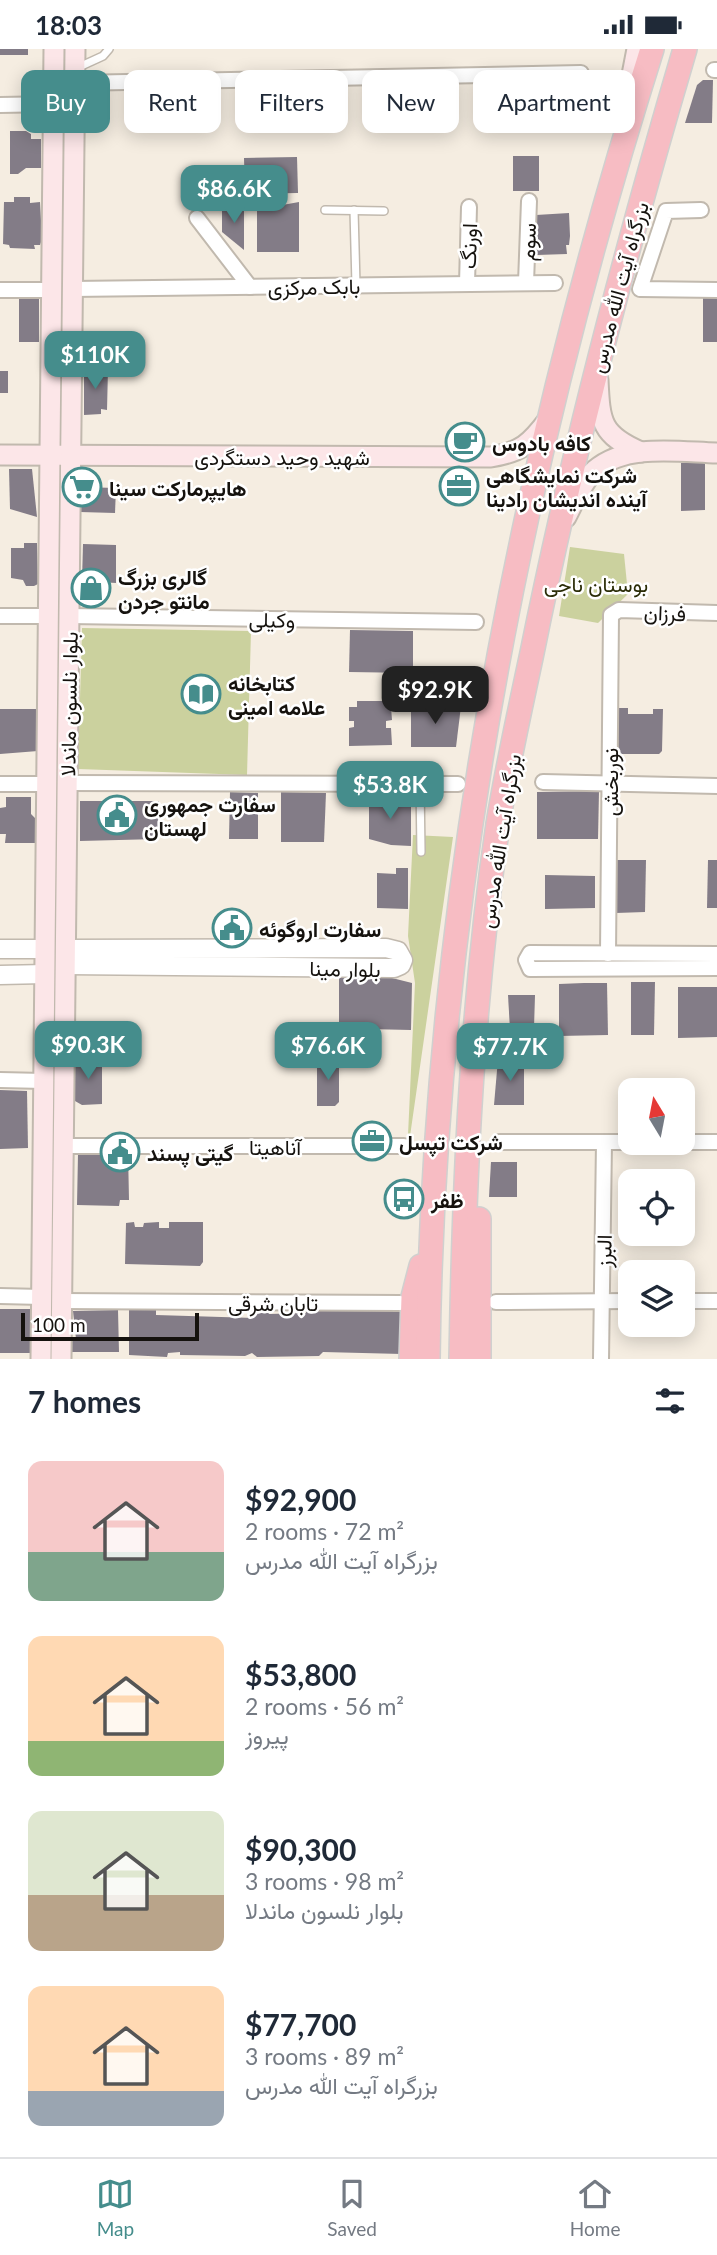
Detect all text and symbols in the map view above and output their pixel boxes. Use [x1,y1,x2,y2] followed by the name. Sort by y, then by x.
[35,9,102,41] text: 18:03
[21,70,110,133] chip: Buy
[124,70,221,133] chip: Rent
[235,70,348,133] chip: Filters
[362,70,459,133] chip: New
[473,70,635,133] chip: Apartment
[177,165,291,225] pin: $86.6K
[197,174,271,202] text: $86.6K
[583,199,655,376] street label: بزرگراه آیت الله مدرس
[514,222,543,262] street label: سوم
[455,223,483,269] street label: اورنگ
[267,273,361,301] street label: بابک مرکزی
[46,331,144,391] pin: $110K
[60,340,130,368] text: $110K
[444,421,486,463] cafe icon: کافه بادوس
[492,430,591,457] place label: کافه بادوس
[194,444,370,471] street label: شهید وحید دستگردی
[486,462,648,513] place label: شرکت نمایشگاهی آینده اندیشان رادینا
[438,465,480,507] office icon: شرکت نمایشگاهی آینده اندیشان رادینا
[61,466,103,508] supermarket icon: هایپرمارکت سینا
[109,475,246,503] place label: هایپرمارکت سینا
[118,564,210,615] place label: گالری بزرگ مانتو جردن
[70,567,112,609] shop icon: گالری بزرگ مانتو جردن
[544,571,648,598] park label: بوستان ناجی
[643,599,687,627] street label: فرزان
[248,606,296,634] street label: وكيلی
[54,631,84,777] street label: بلوار نلسون ماندلا
[378,667,492,726] pin: $92.9K
[228,670,325,720] place label: کتابخانه علامه امینی
[180,673,222,715] library icon: کتابخانه علامه امینی
[398,675,472,703] text: $92.9K
[597,748,624,816] street label: نوربخش
[473,752,527,930] street label: بزرگراه آیت الله مدرس
[333,761,447,821] pin: $53.8K
[353,770,427,798] text: $53.8K
[144,791,276,842] place label: سفارت جمهوری لهستان
[96,794,138,836] public building icon: سفارت جمهوری لهستان
[211,907,253,949] public building icon: سفارت اروگوئه
[259,916,381,943] place label: سفارت اروگوئه
[309,955,381,983] street label: بلوار مینا
[31,1021,145,1081] pin: $90.3K
[271,1023,385,1082] pin: $76.6K
[453,1023,567,1083] pin: $77.7K
[51,1030,125,1058] text: $90.3K
[291,1031,365,1059] text: $76.6K
[473,1032,547,1060] text: $77.7K
[618,1078,695,1155] north arrow
[618,1078,695,1337] map controls
[351,1120,393,1162] office icon: شرکت تپسل
[399,1129,503,1157] place label: شرکت تپسل
[99,1131,141,1173] public building icon: گیتی پسند
[249,1134,303,1160] street label: آناهیتا
[147,1140,234,1168] place label: گیتی پسند
[618,1169,695,1246] button: locate
[383,1178,425,1220] bus stop icon: ظفر
[430,1187,464,1214] place label: ظفر
[590,1234,618,1269] street label: البرز
[618,1260,695,1337] button: layers
[228,1290,318,1317] street label: تابان شرقی
[21,1310,200,1342] scale bar
[32,1313,86,1336] text: 100 m
[651,1382,689,1420] icon: filters
[28,1383,141,1419] text: 7 homes
[245,1481,356,1517] text: $92,900
[84,1489,168,1573] icon: home
[245,1517,404,1545] text: 2 rooms · 72 m²
[245,1546,438,1574] text: بزرگراه آیت الله مدرس
[245,1656,356,1692] text: $53,800
[84,1664,168,1748] icon: home
[245,1692,404,1720] text: 2 rooms · 56 m²
[245,1721,289,1749] text: پیروز
[245,1831,356,1867] text: $90,300
[84,1839,168,1923] icon: home
[245,1867,404,1895] text: 3 rooms · 98 m²
[245,1896,404,1924] text: بلوار نلسون ماندلا
[245,2006,356,2042] text: $77,700
[84,2014,168,2098] icon: home
[245,2042,404,2070] text: 3 rooms · 89 m²
[245,2071,438,2099] text: بزرگراه آیت الله مدرس
[96,2175,134,2240] tab: Map
[327,2175,377,2240] tab: Saved
[570,2175,621,2240] tab: Home

